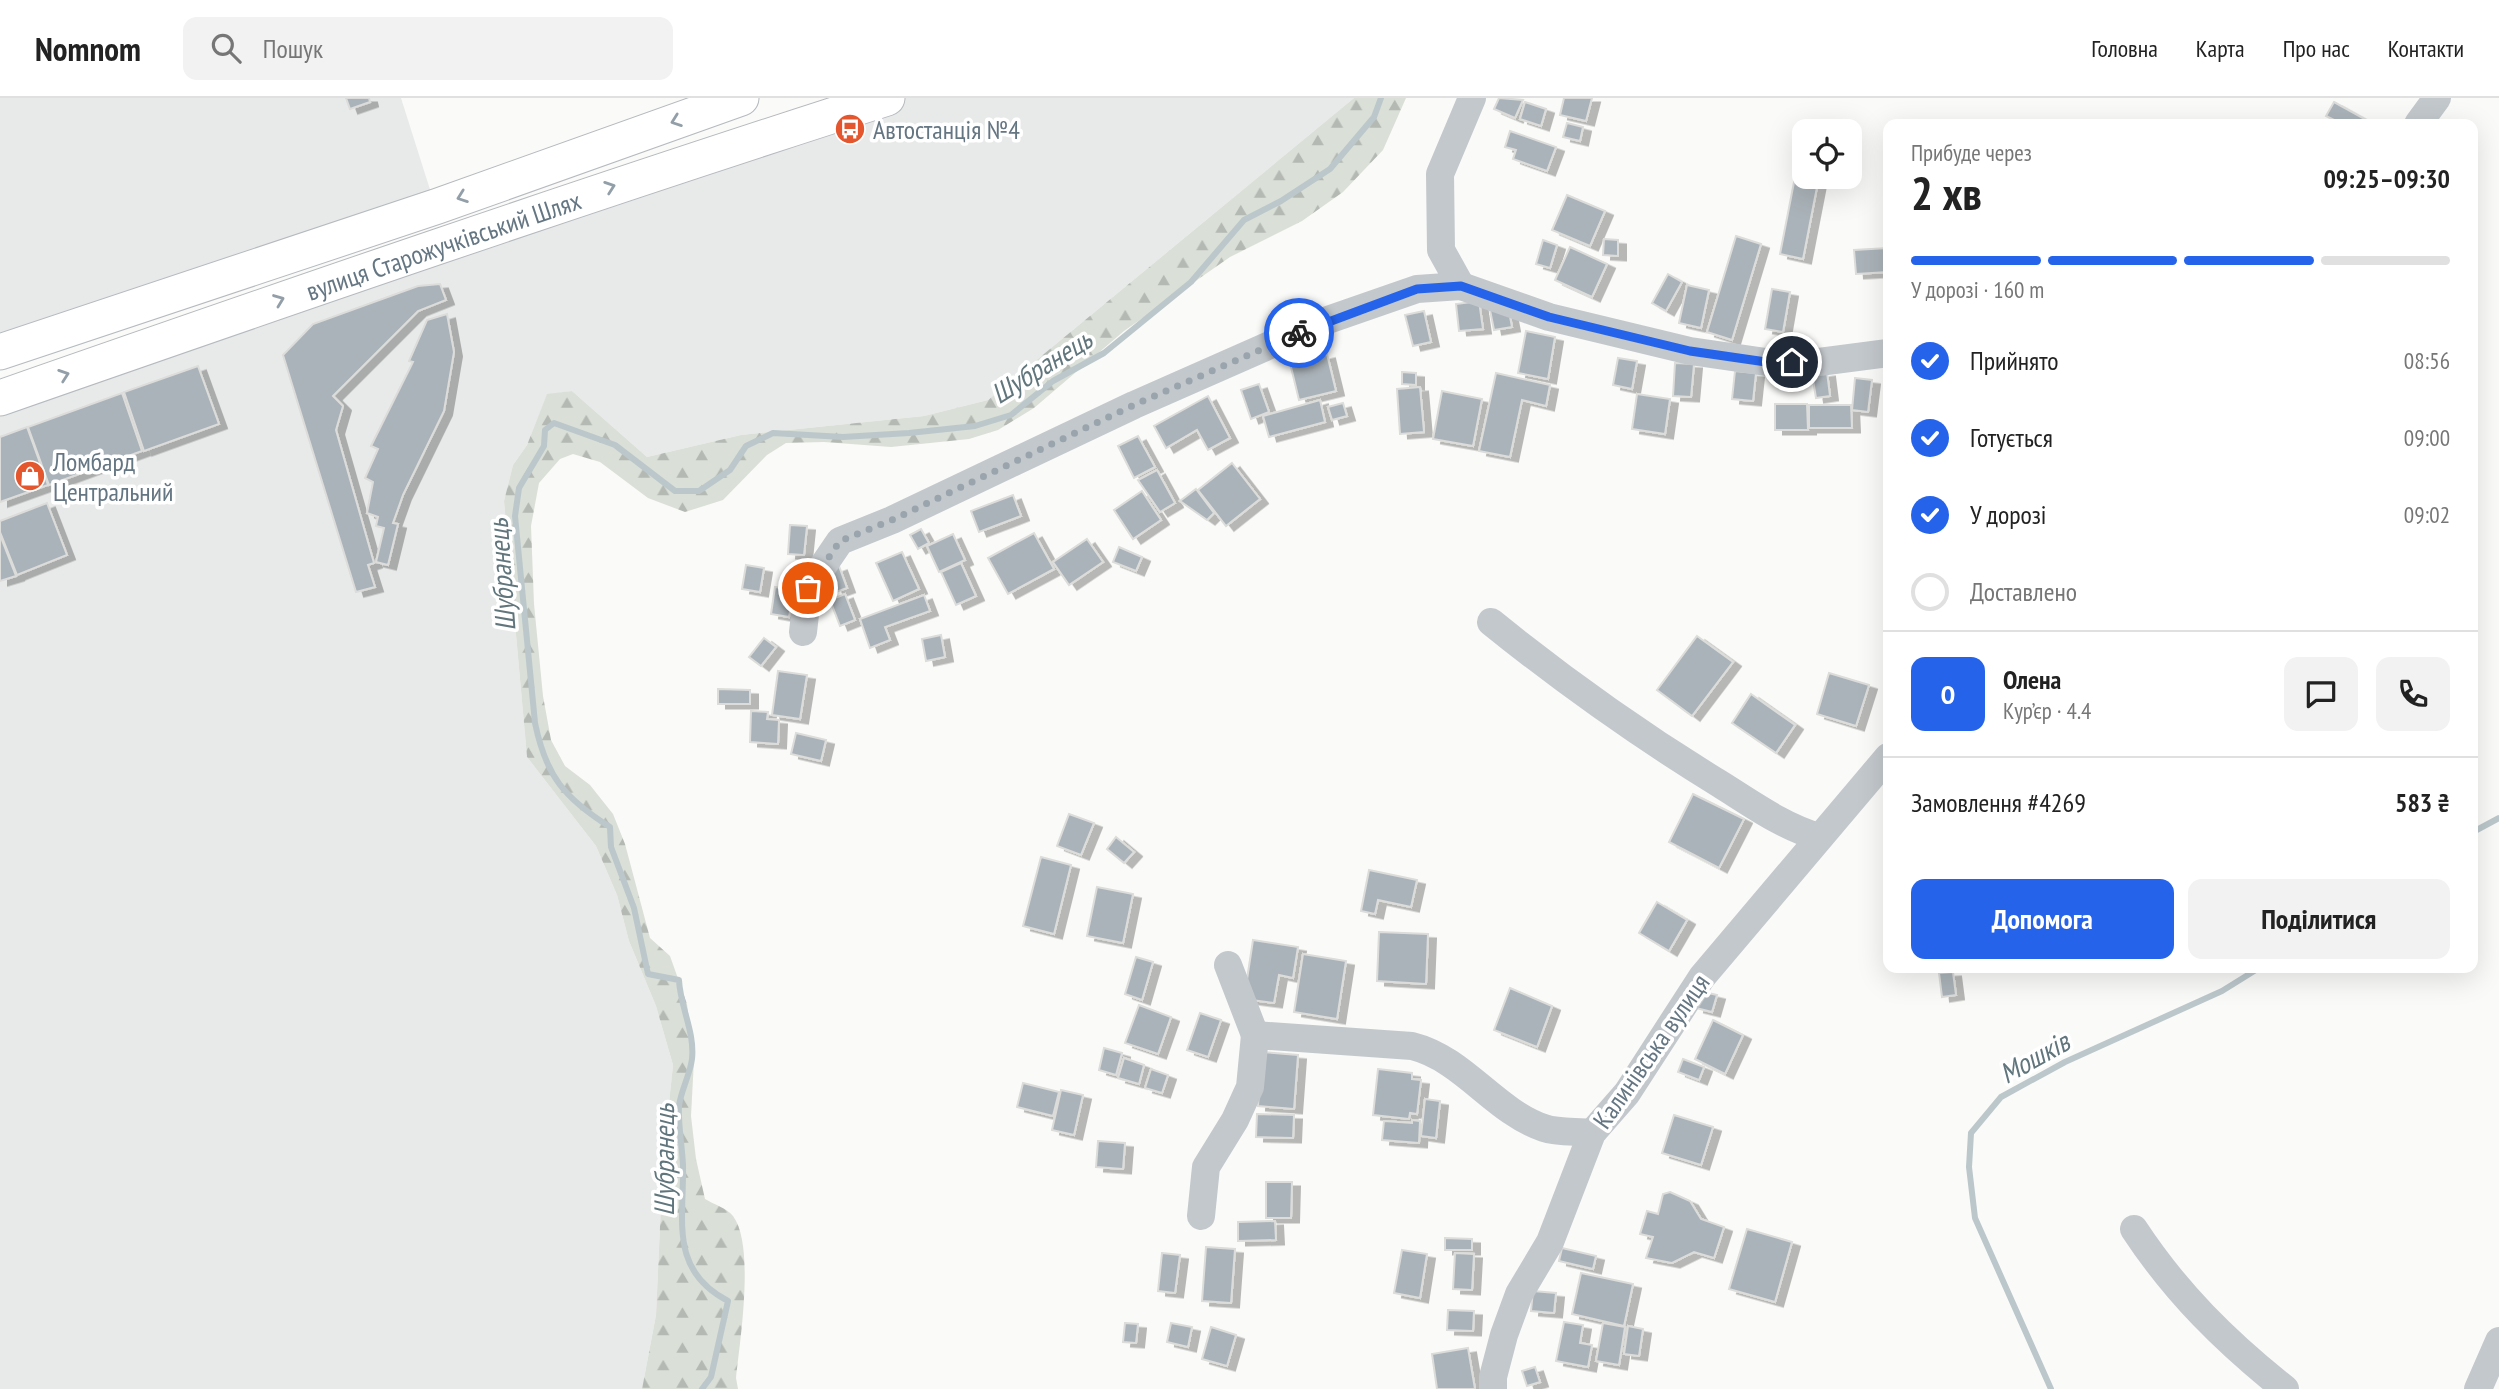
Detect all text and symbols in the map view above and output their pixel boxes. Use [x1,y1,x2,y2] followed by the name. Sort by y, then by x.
[183,17,673,80] search box
[35,27,141,70] text: Nomnom
[207,29,245,67] icon: search
[263,32,323,65] text: Пошук
[2091,33,2158,64] text: Головна
[2196,33,2245,64] text: Карта
[2283,33,2350,64] text: Про нас
[2388,33,2464,64] text: Контакти
[833,112,867,146] bus stop icon: Автостанція №4
[671,113,683,127] one-way arrow
[873,113,1020,146] place label: Автостанція №4
[1792,119,1862,189] map controls
[1792,119,1862,189] button: locate
[1911,138,2032,167] text: Прибуде через
[2323,162,2450,195] text: 09:25–09:30
[1911,163,1982,223] text: 2 хв
[604,181,616,195] one-way arrow
[302,183,585,307] street label: вулиця Старожучківський Шлях
[457,189,469,203] one-way arrow
[1911,275,2044,304] text: У дорозі · 160 m
[272,294,284,308] one-way arrow
[1264,298,1334,368] courier
[1280,314,1318,352] icon: bike
[984,320,1100,411] water label: Шубранець
[1762,332,1822,392] pin
[1911,342,1949,380] icon: check
[1773,343,1811,381] icon: home
[1970,344,2058,377] text: Прийнято
[2404,346,2450,375] text: 08:56
[58,370,70,384] one-way arrow
[1911,419,1949,457] icon: check
[1970,421,2053,454] text: Готується
[2404,423,2450,452] text: 09:00
[52,445,173,508] place label: Ломбард Центральний
[13,459,47,493] shop icon: Ломбард Центральний
[1911,496,1949,534] icon: check
[1970,498,2047,531] text: У дорозі
[2404,500,2450,529] text: 09:02
[479,516,523,632] water label: Шубранець
[778,558,838,618] pin
[789,569,827,607] icon: bag
[1970,575,2077,608] text: Доставлено
[2284,657,2358,731] button: chat
[2376,657,2450,731] button: phone
[2003,663,2061,696] text: Олена
[1941,678,1955,711] text: О
[2003,696,2091,725] text: Кур’єр · 4.4
[1911,786,2086,819] text: Замовлення #4269
[2395,786,2450,819] text: 583 ₴
[1911,879,2174,959] button: Допомога
[2188,879,2450,959] button: Поділитися
[1586,967,1716,1135] street label: Калинівська вулиця
[1992,1022,2077,1091] water label: Мошків
[645,1102,682,1216] water label: Шубранець

